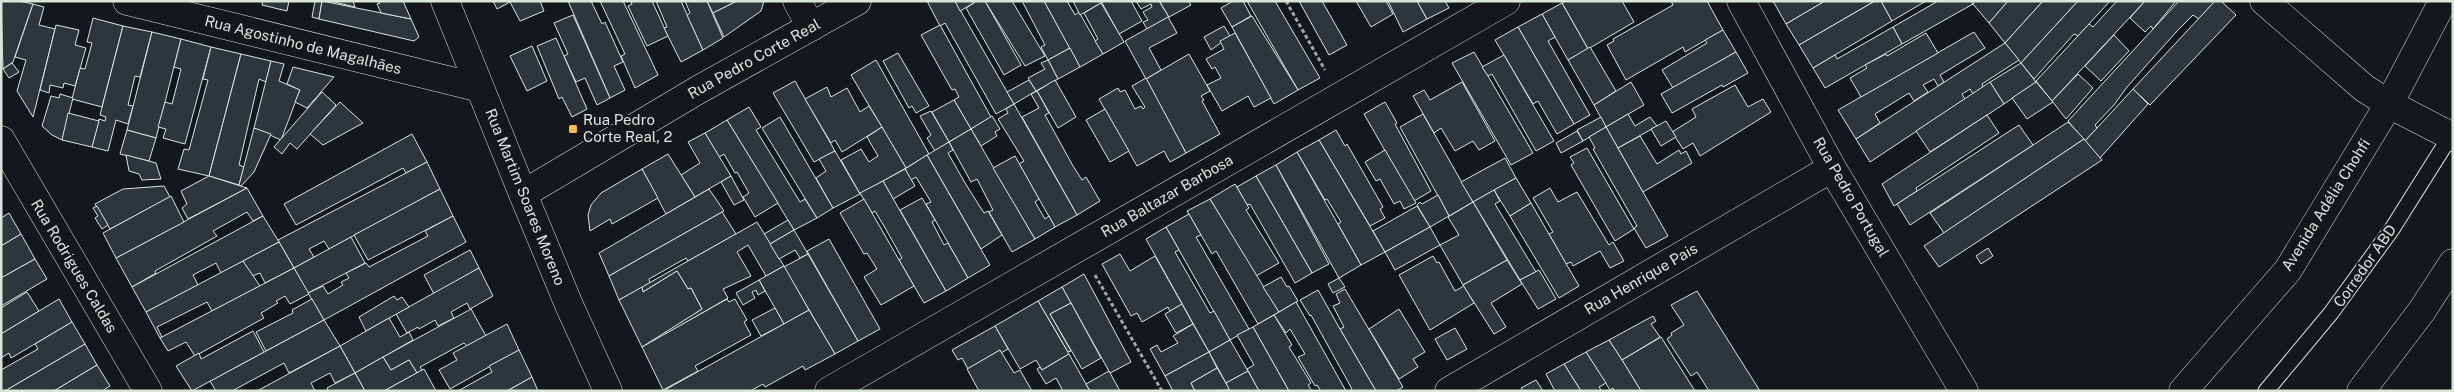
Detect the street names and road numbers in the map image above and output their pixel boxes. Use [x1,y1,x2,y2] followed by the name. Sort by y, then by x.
[203,12,403,77] street label: Rua Agostinho de Magalhães
[685,15,823,102] street label: Rua Pedro Corte Real
[482,106,569,288] street label: Rua Martim Soares Moreno
[1810,134,1893,260] street label: Rua Pedro Portugal
[2278,136,2373,274] street label: Avenida Adélia Chohfi
[1098,151,1236,240] street label: Rua Baltazar Barbosa
[28,196,121,335] street label: Rua Rodrigues Caldas
[2330,221,2399,310] street label: Corredor ABD
[1581,239,1700,318] street label: Rua Henrique Pais

